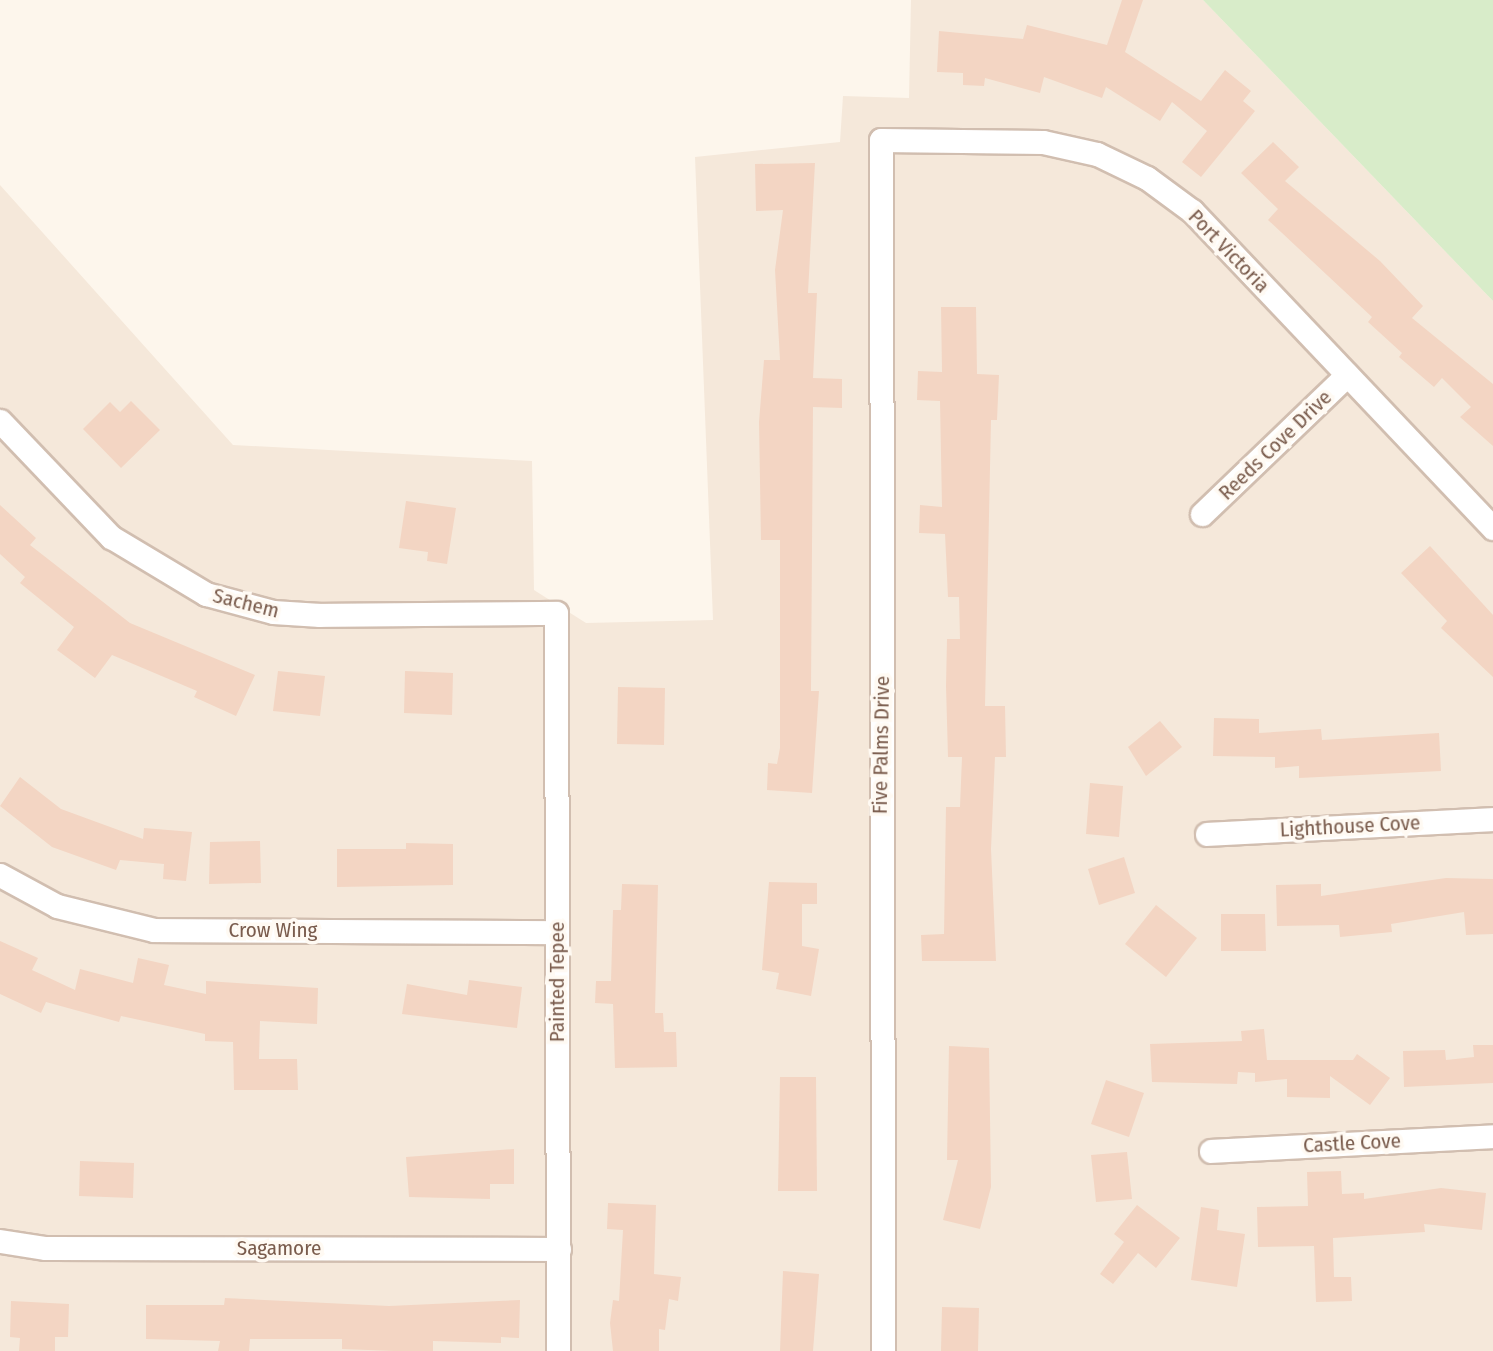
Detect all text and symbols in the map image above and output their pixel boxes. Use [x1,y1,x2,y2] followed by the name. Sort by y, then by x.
[1183,204,1275,298] street label: Port Victoria
[1213,385,1337,505] street label: Reeds Cove Drive
[210,583,282,623] street label: Sachem
[867,676,895,814] street label: Five Palms Drive
[1279,810,1421,842] street label: Lighthouse Cove
[229,917,317,943] street label: Crow Wing
[544,922,570,1042] street label: Painted Tepee
[1302,1128,1402,1158] street label: Castle Cove
[237,1235,321,1261] street label: Sagamore

